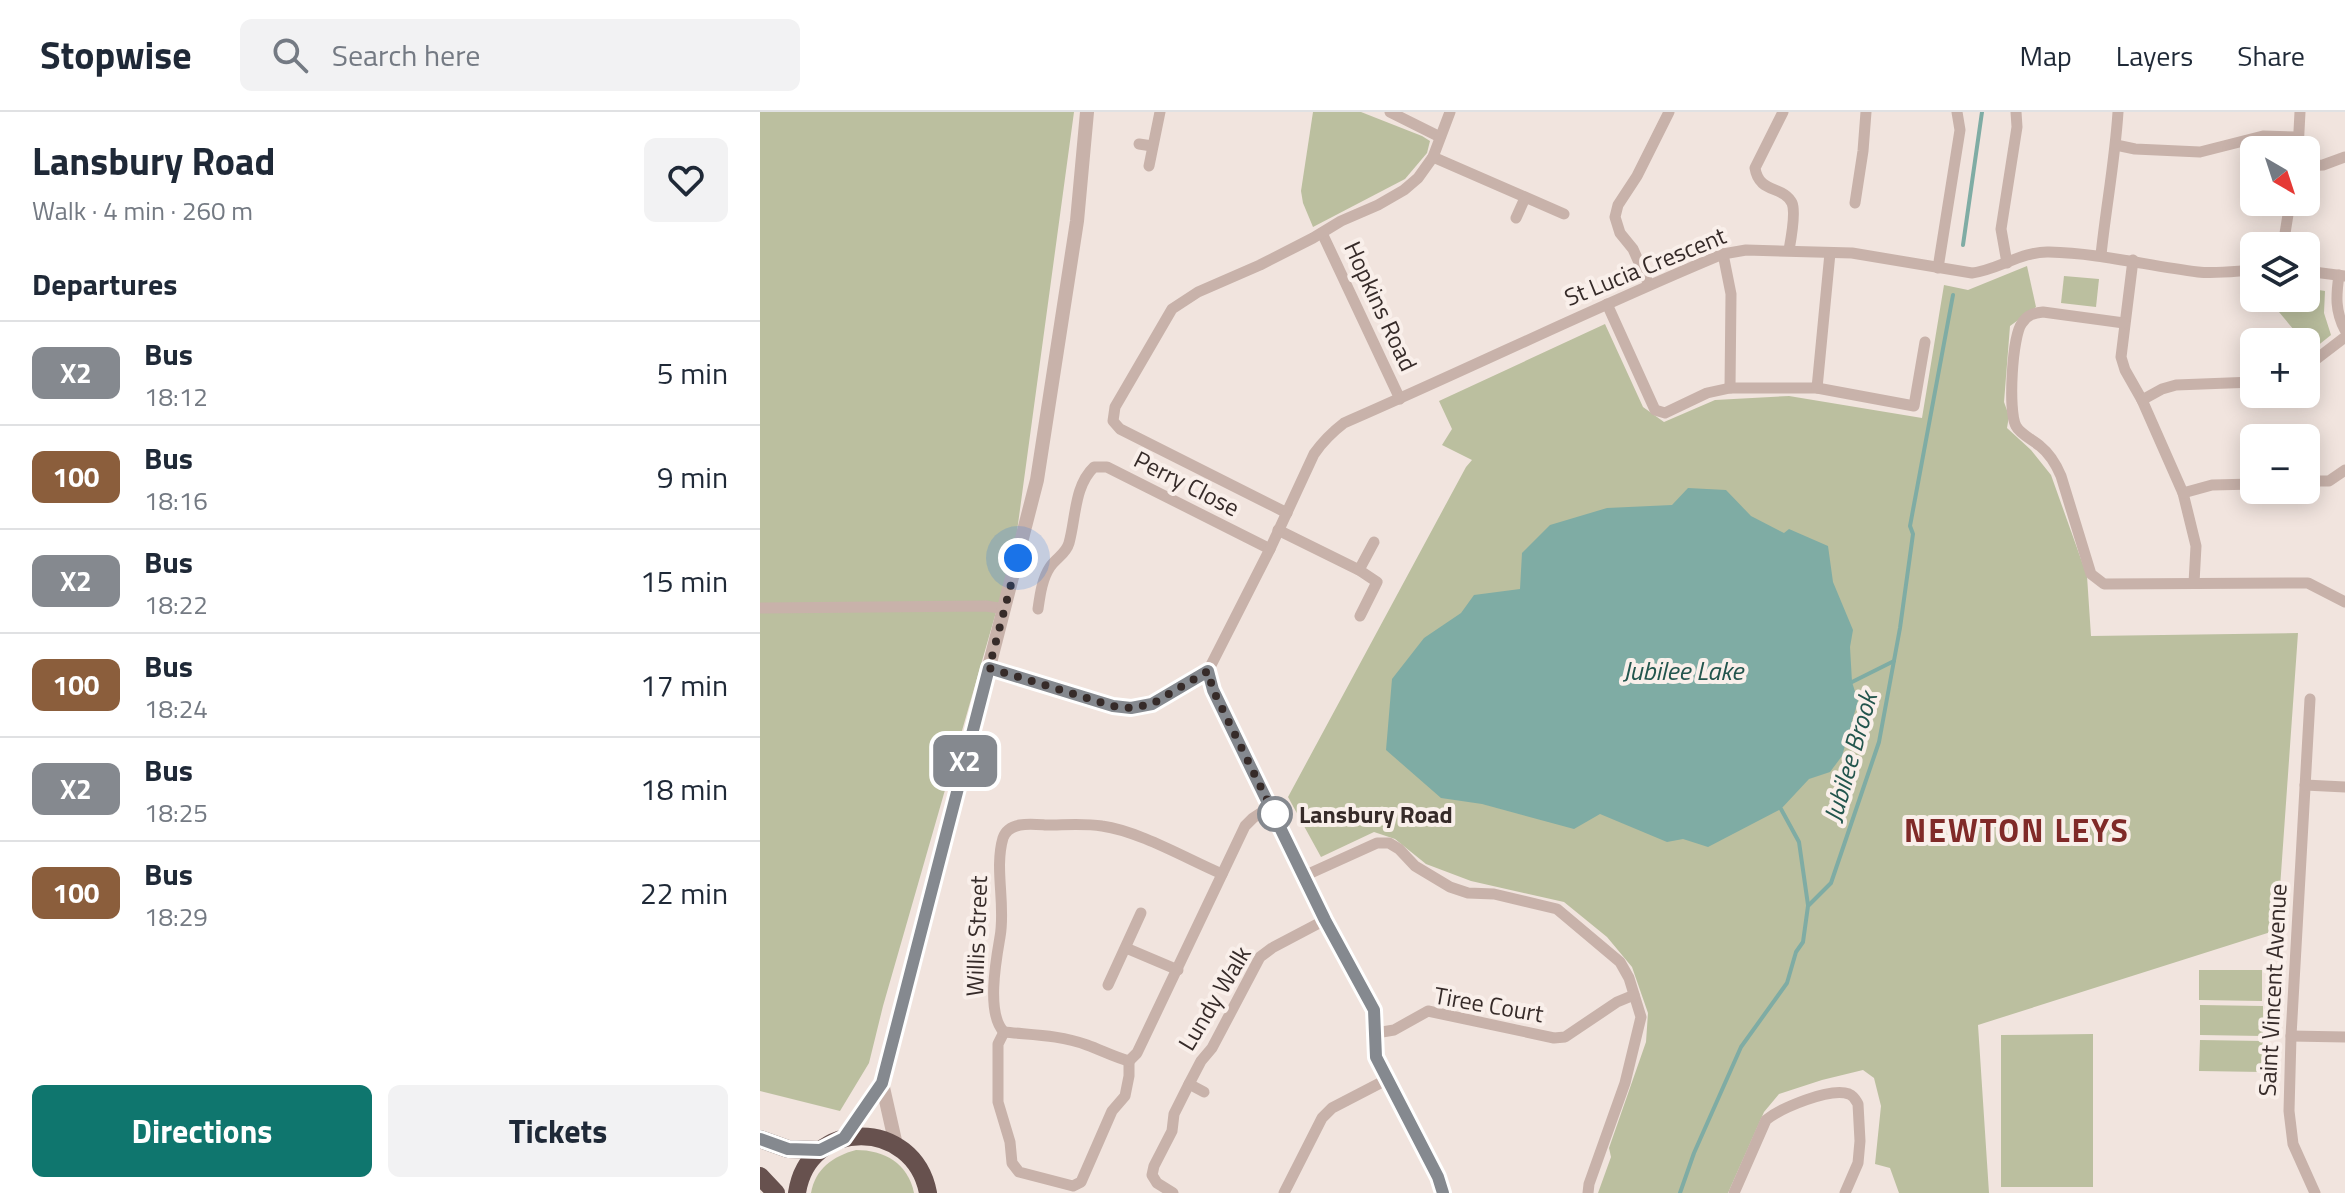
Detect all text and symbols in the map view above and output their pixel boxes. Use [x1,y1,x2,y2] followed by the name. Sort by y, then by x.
[240,19,800,91] search box
[40,26,192,84] text: Stopwise
[332,32,480,78] text: Search here
[268,33,312,77] icon: search
[2019,34,2072,77] text: Map
[2116,34,2193,77] text: Layers
[2237,34,2305,77] text: Share
[32,132,275,190] text: Lansbury Road
[2240,136,2320,216] north arrow
[2240,136,2320,504] map controls
[644,138,728,222] button: heart
[32,191,253,230] text: Walk · 4 min · 260 m
[1559,217,1732,315] street label: St Lucia Crescent
[2240,232,2320,312] button: layers
[1335,235,1427,377] street label: Hopkins Road
[32,261,177,307] text: Departures
[2240,328,2320,408] button: +
[144,331,193,377] text: Bus
[657,350,728,396] text: 5 min
[60,351,92,394] text: X2
[144,377,208,416] text: 18:12
[2240,424,2320,504] button: −
[144,435,193,481] text: Bus
[1128,441,1246,525] street label: Perry Close
[657,454,728,500] text: 9 min
[52,455,100,498] text: 100
[144,481,208,520] text: 18:16
[998,538,1038,578] your location
[144,539,193,585] text: Bus
[640,558,728,604] text: 15 min
[60,559,92,602] text: X2
[144,585,208,624] text: 18:22
[144,643,193,689] text: Bus
[1623,651,1745,690] water label: Jubilee Lake
[640,662,728,708] text: 17 min
[52,663,100,706] text: 100
[1813,684,1888,827] water label: Jubilee Brook
[144,689,208,728] text: 18:24
[929,735,1001,787] line badge: X2
[949,739,981,782] text: X2
[144,747,193,793] text: Bus
[640,766,728,812] text: 18 min
[60,767,92,810] text: X2
[144,793,208,832] text: 18:25
[1299,796,1453,832] place label: Lansbury Road
[1258,797,1292,831] marker: Lansbury Road
[1904,806,2130,854] district label: NEWTON LEYS
[144,851,193,897] text: Bus
[640,870,728,916] text: 22 min
[52,871,100,914] text: 100
[956,874,996,997] street label: Willis Street
[2248,883,2296,1097] street label: Saint Vincent Avenue
[144,897,208,936] text: 18:29
[1169,938,1260,1057] street label: Lundy Walk
[1431,977,1547,1031] street label: Tiree Court
[32,1085,372,1177] button: Directions
[388,1085,728,1177] button: Tickets

